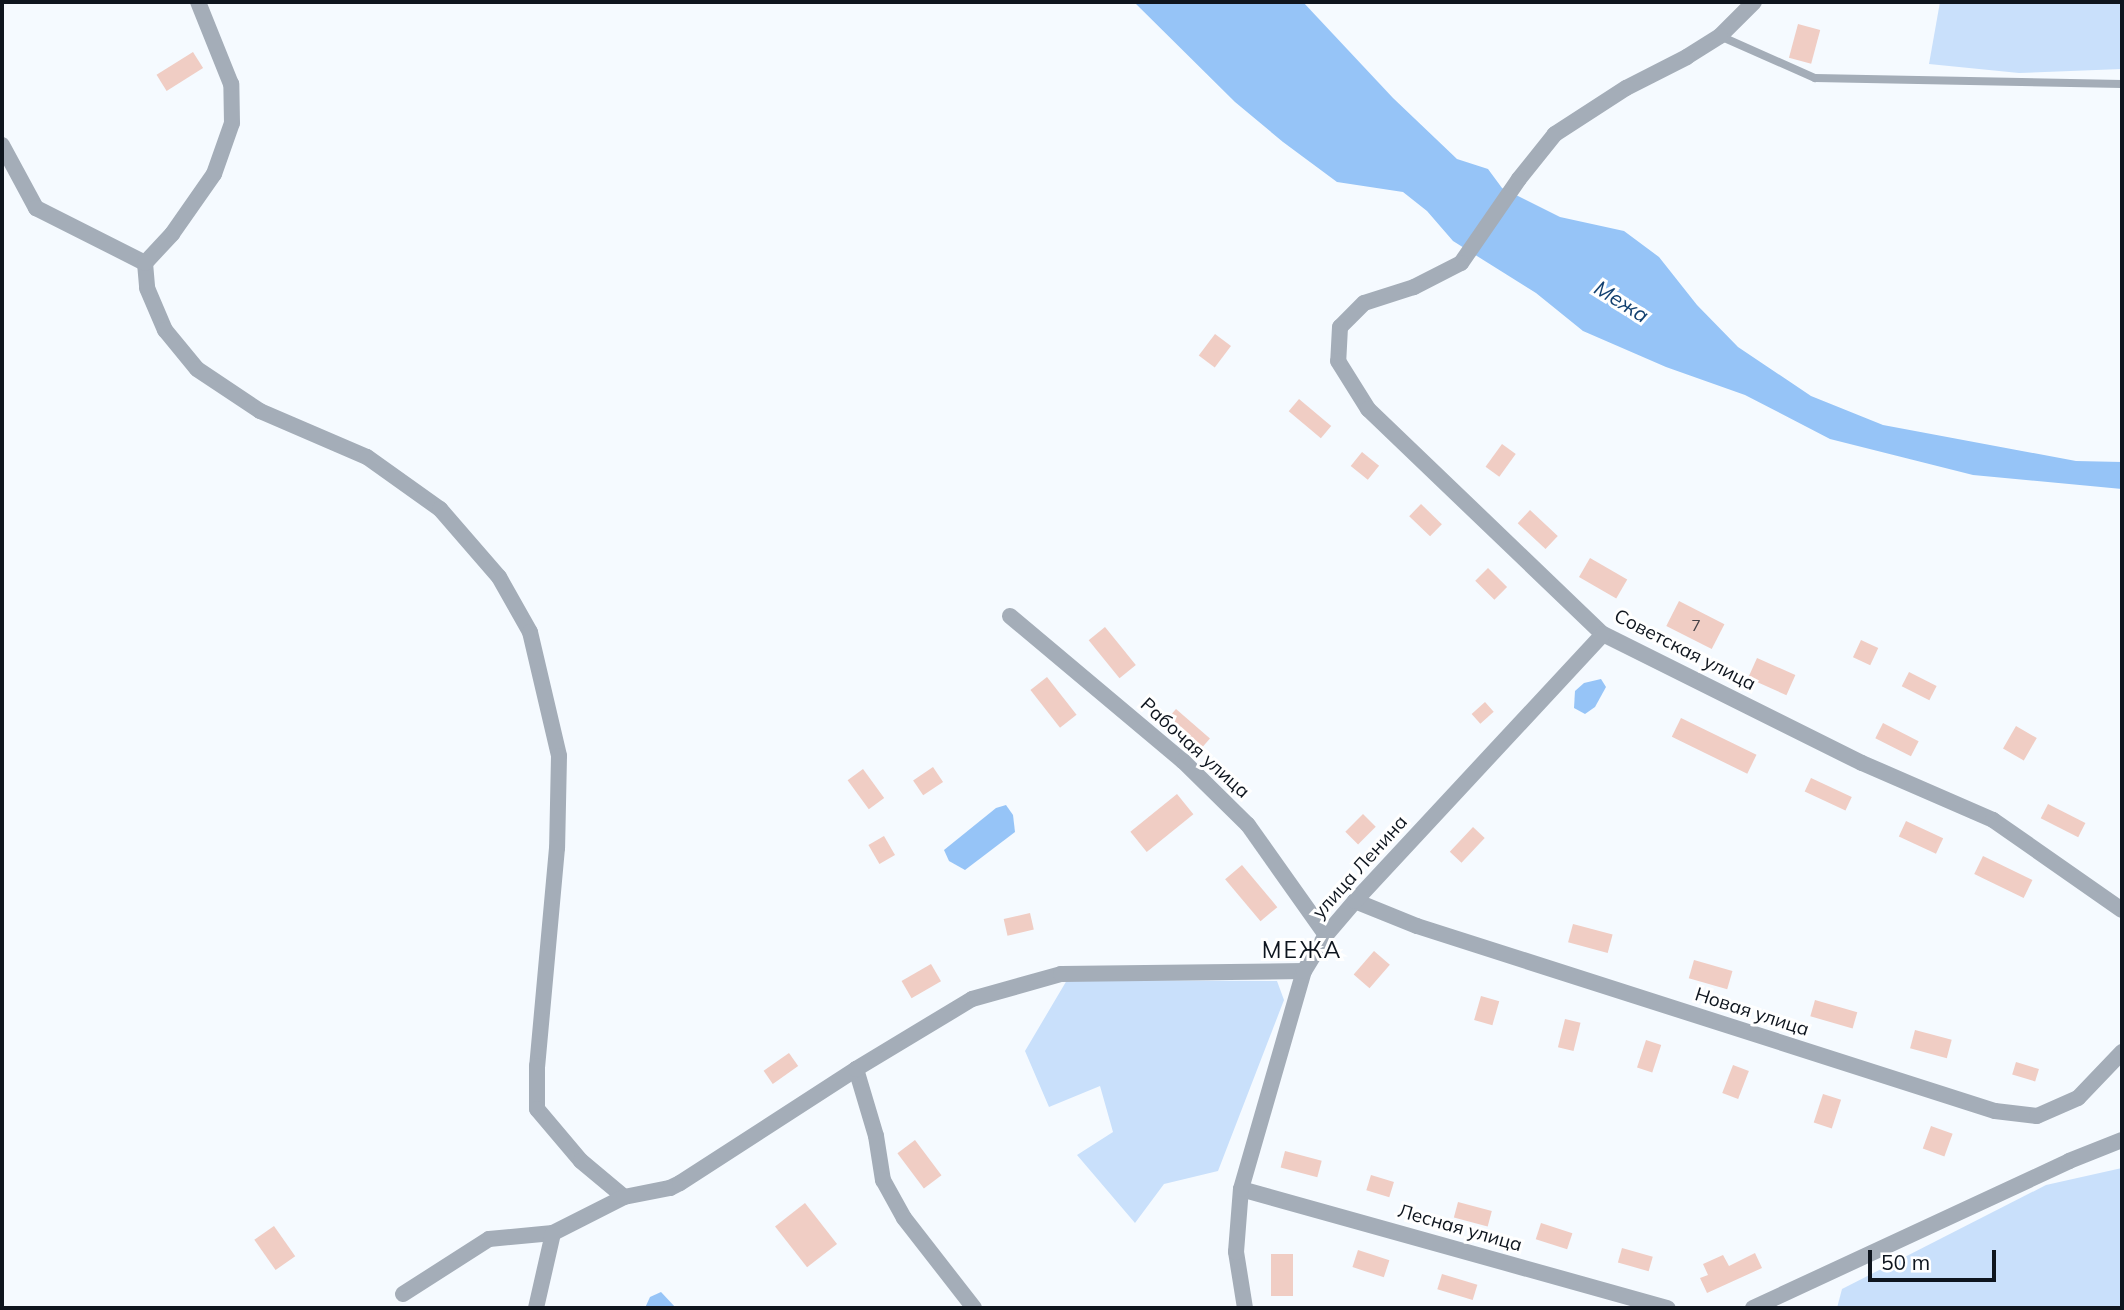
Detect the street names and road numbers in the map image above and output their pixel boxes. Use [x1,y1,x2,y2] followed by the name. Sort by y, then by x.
[1610,604,1760,696] street label: Советская улица
[1136,693,1254,803] street label: Рабочая улица
[1308,811,1412,923] street label: улица Ленина
[1692,983,1812,1041] street label: Новая улица
[1395,1199,1525,1257] street label: Лесная улица

